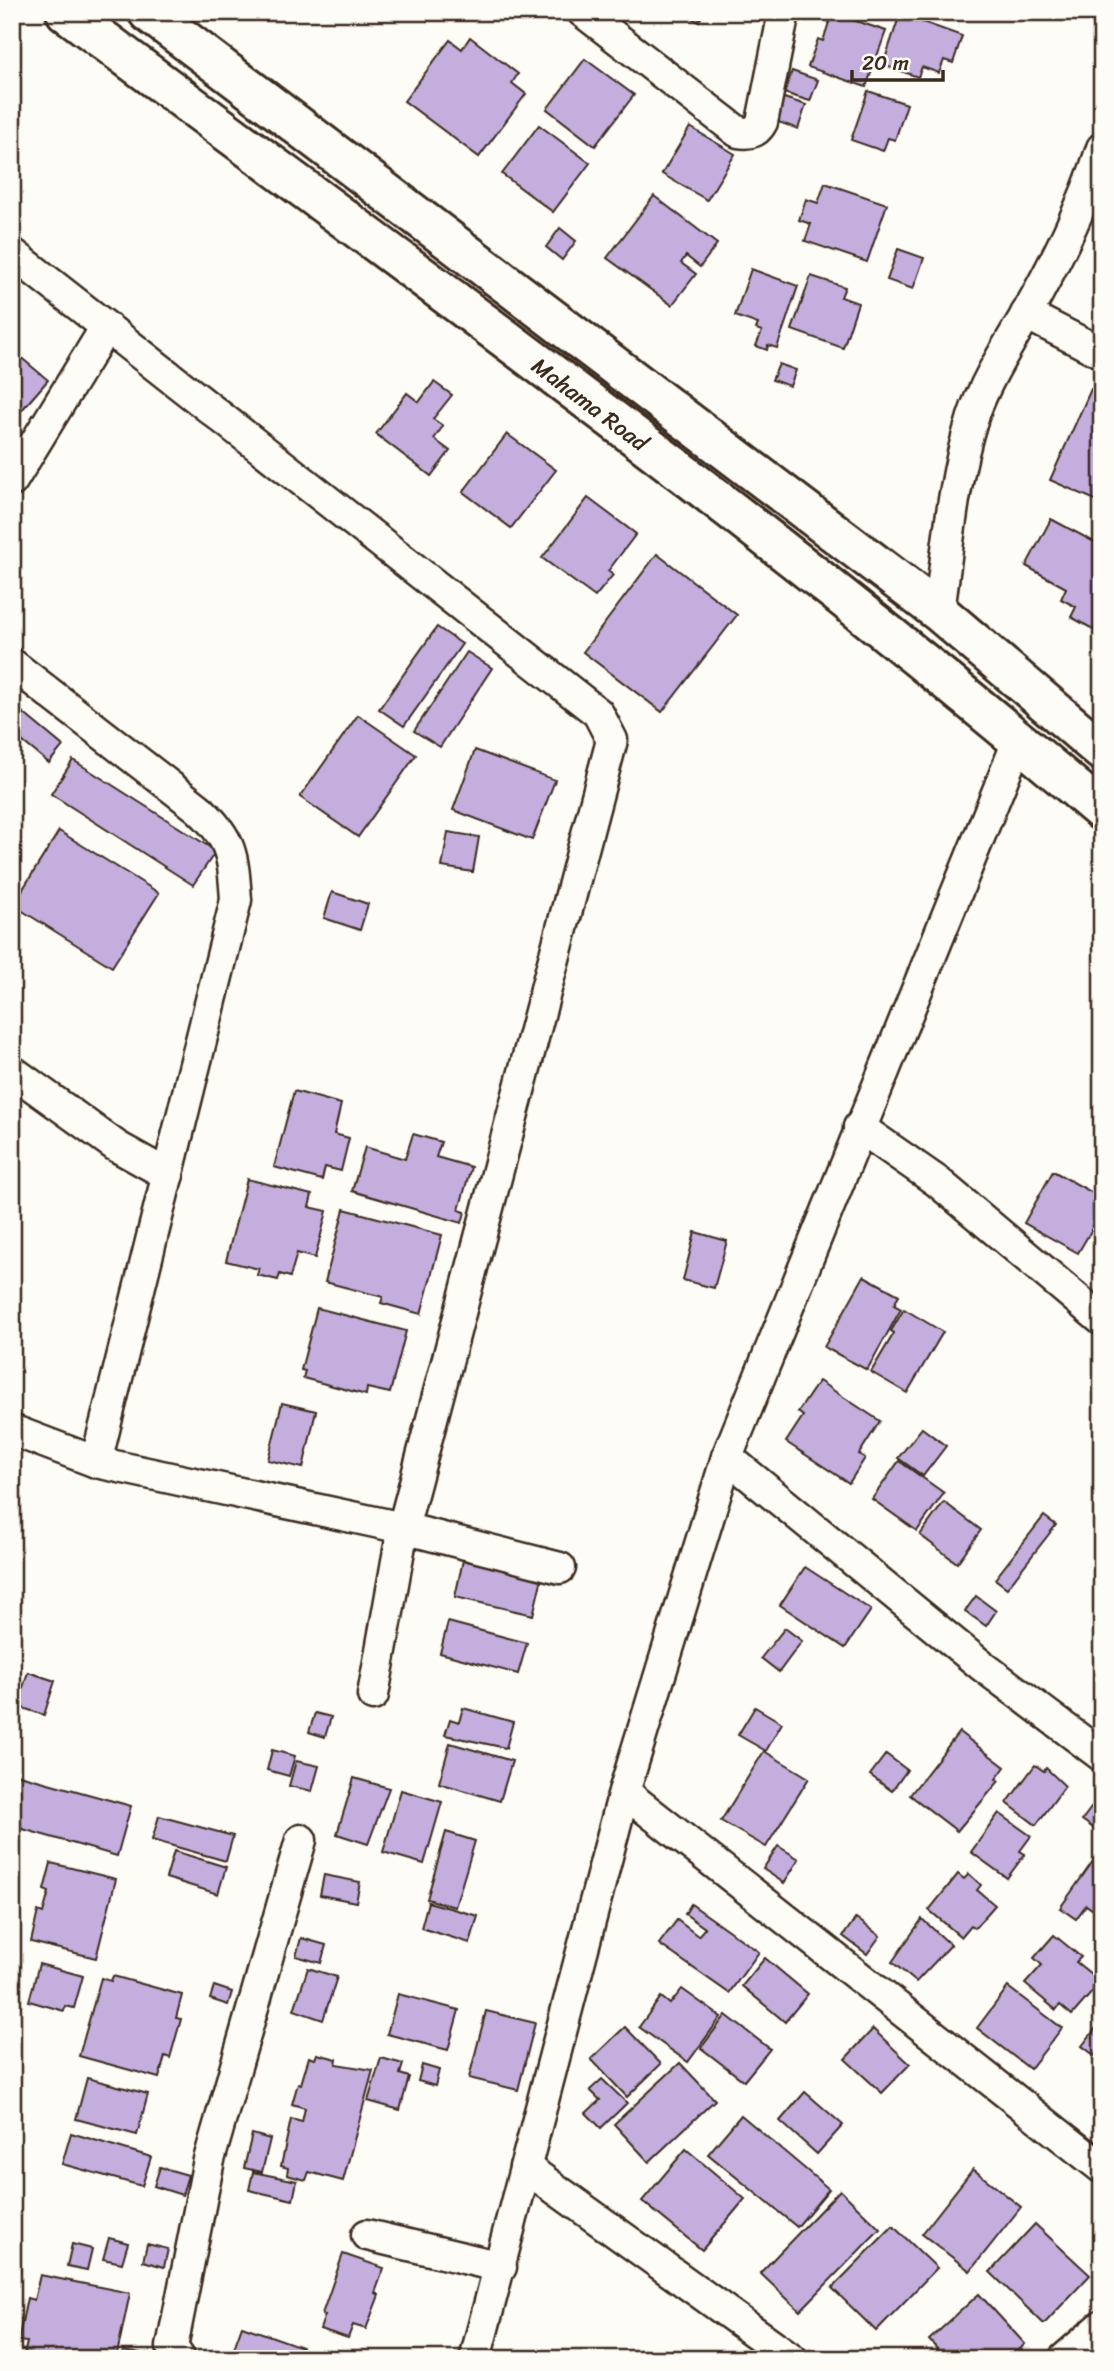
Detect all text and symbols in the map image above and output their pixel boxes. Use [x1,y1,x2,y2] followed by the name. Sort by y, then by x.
[852,38,942,82] scale bar
[862,44,909,82] text: 20 m
[522,346,659,464] street label: Mahama Road

